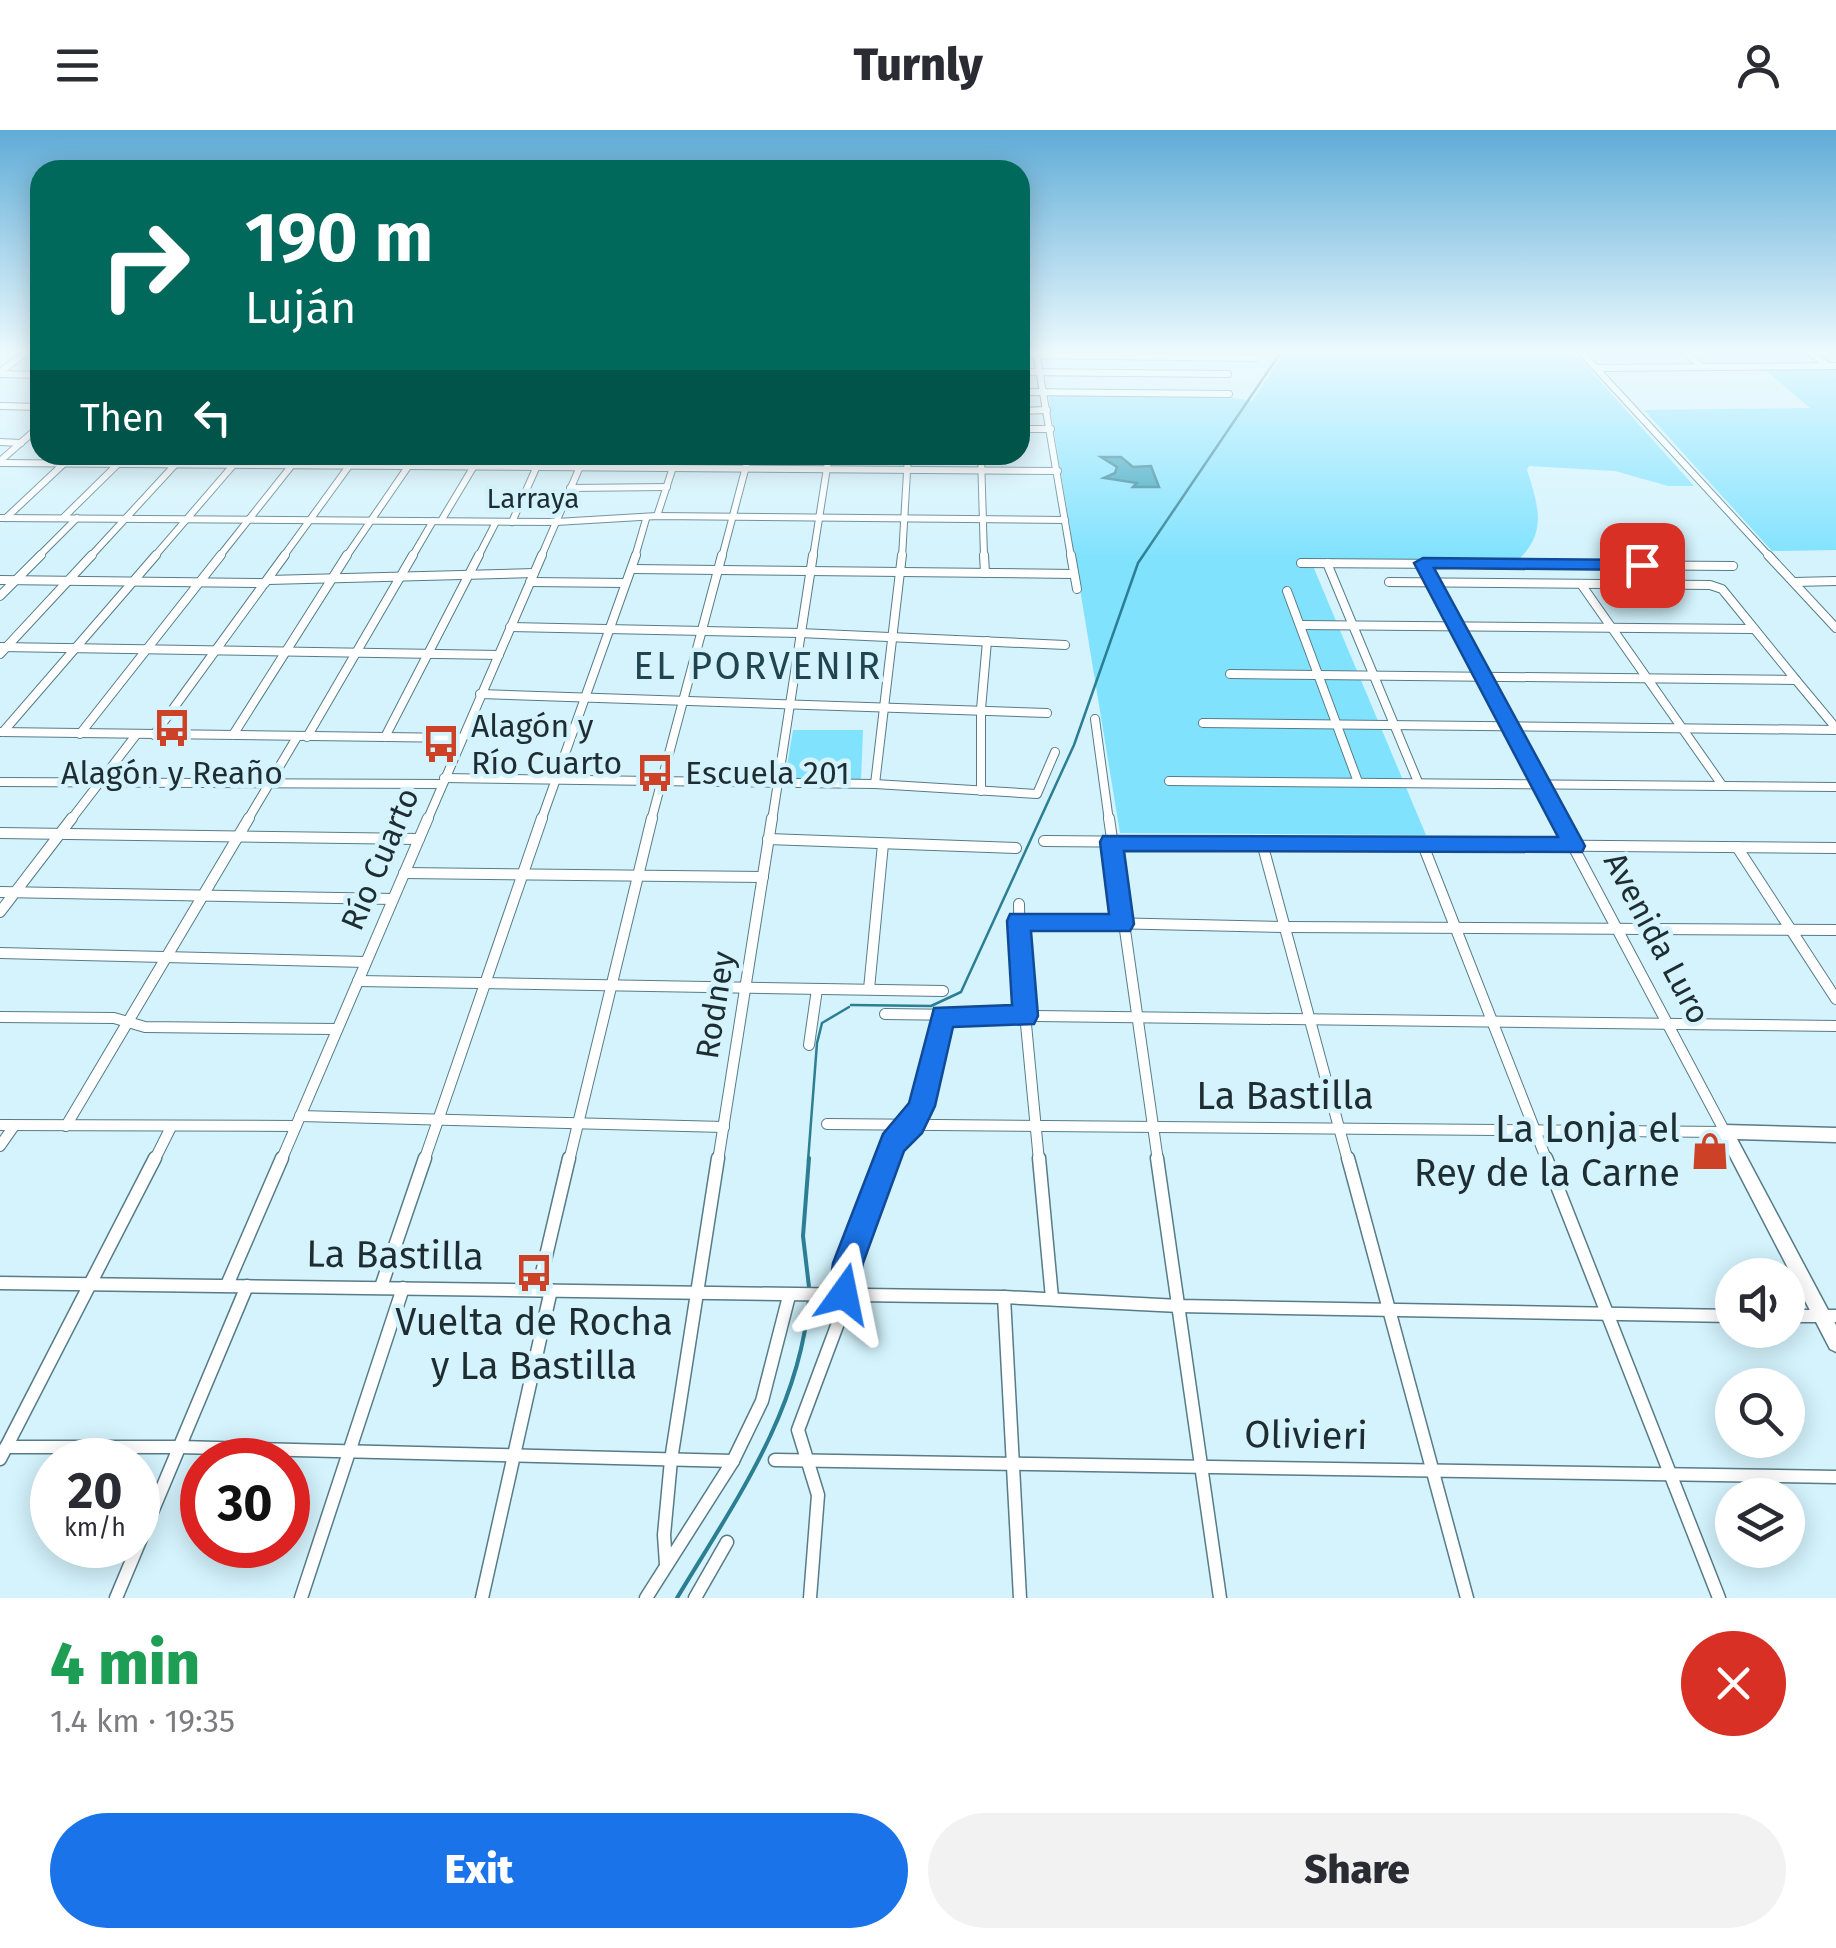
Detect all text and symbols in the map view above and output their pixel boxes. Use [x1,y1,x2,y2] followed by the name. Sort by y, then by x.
[50,38,105,93] icon: menu
[853,38,983,92] text: Turnly
[1731,38,1786,93] icon: person
[245,196,433,280] text: 190 m
[80,200,210,330] icon: right
[245,281,356,335] text: Luján
[185,390,240,445] icon: left
[80,395,165,441] text: Then
[487,482,579,515] street label: Larraya
[1600,523,1685,608] pin
[1615,538,1670,593] icon: arrive
[633,643,883,689] district label: EL PORVENIR
[151,707,193,749] bus stop icon: Alagón y Reaño
[471,707,622,782] place label: Alagón y Río Cuarto
[420,723,462,765] bus stop icon: Alagón y Río Cuarto
[634,752,676,794] bus stop icon: Escuela 201
[61,754,283,792] place label: Alagón y Reaño
[685,754,850,792] place label: Escuela 201
[333,782,427,936] street label: Río Cuarto
[1596,846,1718,1030] street label: Avenida Luro
[688,948,742,1062] street label: Rodney
[1196,1073,1374,1119] street label: La Bastilla
[1414,1106,1680,1196] place label: La Lonja el Rey de la Carne
[1689,1130,1731,1172] shop icon: La Lonja el Rey de la Carne
[306,1230,484,1280] street label: La Bastilla
[792,1242,896,1346] position arrow
[513,1252,555,1294] bus stop icon: Vuelta de Rocha y La Bastilla
[1715,1258,1805,1568] map controls
[1715,1258,1805,1348] button: sound
[395,1299,673,1389] place label: Vuelta de Rocha y La Bastilla
[1715,1368,1805,1458] button: search
[1244,1411,1368,1459] street label: Olivieri
[180,1438,310,1568] speed limit sign: 30
[67,1461,123,1521] text: 20
[1715,1478,1805,1568] button: layers
[64,1513,126,1543] text: km/h
[50,1628,200,1700] text: 4 min
[1681,1631,1786,1736] button: close
[50,1702,235,1740] text: 1.4 km · 19:35
[50,1813,908,1928] button: Exit
[928,1813,1786,1928] button: Share

